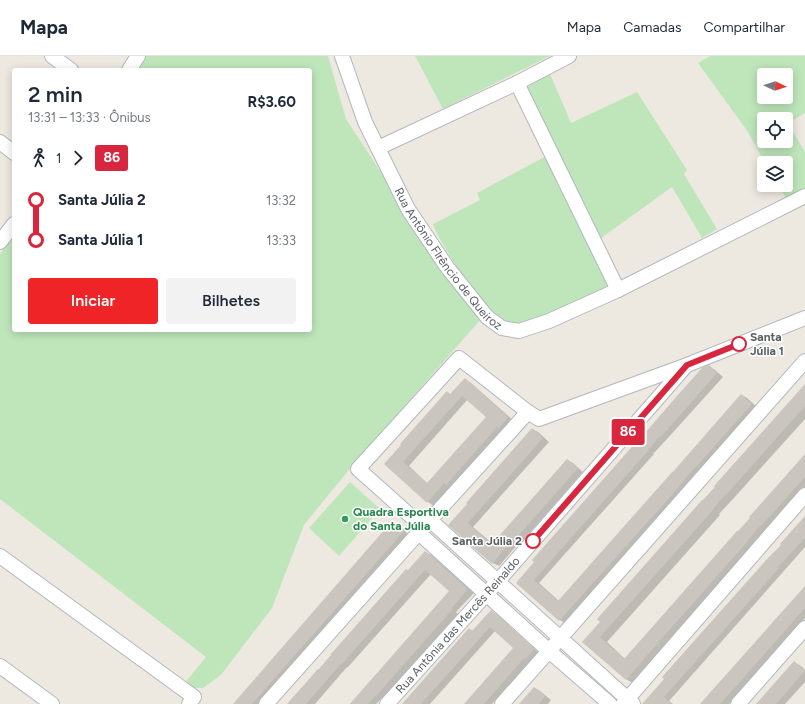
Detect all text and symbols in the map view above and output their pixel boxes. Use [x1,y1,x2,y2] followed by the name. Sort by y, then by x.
[20,16,68,39] text: Mapa
[567,19,601,36] text: Mapa
[623,19,681,36] text: Camadas
[703,19,785,36] text: Compartilhar
[757,68,793,104] north arrow
[757,68,793,192] map controls
[28,81,83,108] text: 2 min
[248,93,296,111] text: R$3.60
[28,110,151,125] text: 13:31 – 13:33 · Ônibus
[757,112,793,148] button: locate
[28,147,50,169] icon: walk
[67,147,89,169] icon: forward
[103,149,120,166] text: 86
[56,151,61,166] text: 1
[757,156,793,192] button: layers
[392,185,505,333] street label: Rua Antônio Flrêncio de Queiroz
[58,191,146,209] text: Santa Júlia 2
[266,193,296,208] text: 13:32
[58,231,143,249] text: Santa Júlia 1
[266,233,296,248] text: 13:33
[28,278,158,324] button: Iniciar
[166,278,296,324] button: Bilhetes
[750,330,784,358] place label: Santa Júlia 1
[731,336,747,352] marker: Santa Júlia 1
[610,419,646,445] line badge: 86
[620,423,636,440] text: 86
[353,505,449,533] place label: Quadra Esportiva do Santa Júlia
[340,514,350,524] marker: Quadra Esportiva do Santa Júlia
[525,533,541,549] marker: Santa Júlia 2
[452,534,522,548] place label: Santa Júlia 2
[393,554,523,696] street label: Rua Antônia das Mercês Reinaldo

